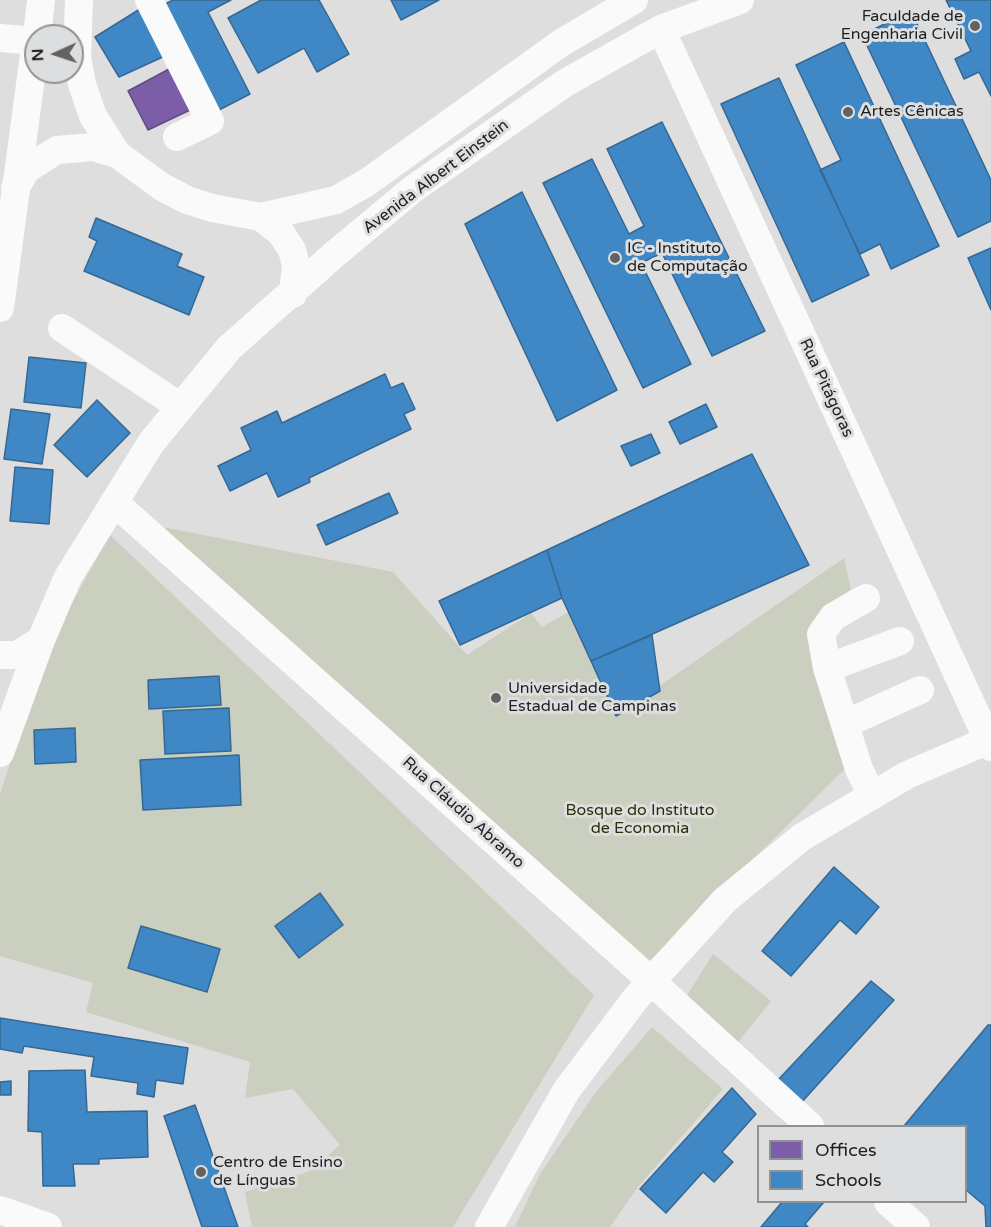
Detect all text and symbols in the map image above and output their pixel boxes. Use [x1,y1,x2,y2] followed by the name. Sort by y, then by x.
[841,7,963,45] place label: Faculdade de Engenharia Civil
[968,19,982,33] marker: Faculdade de Engenharia Civil
[24,24,84,84] north arrow
[28,48,48,62] text: N
[860,102,964,122] place label: Artes Cênicas
[841,105,855,119] marker: Artes Cênicas
[359,116,513,238] street label: Avenida Albert Einstein
[627,239,748,277] place label: IC - Instituto de Computação
[608,251,622,265] marker: IC - Instituto de Computação
[795,336,857,440] street label: Rua Pitágoras
[508,679,676,717] place label: Universidade Estadual de Campinas
[489,691,503,705] marker: Universidade Estadual de Campinas
[398,753,528,873] street label: Rua Cláudio Abramo
[566,801,714,839] park label: Bosque do Instituto de Economia
[757,1125,967,1203] legend
[815,1139,877,1161] text: Offices
[213,1153,343,1191] place label: Centro de Ensino de Línguas
[194,1165,208,1179] marker: Centro de Ensino de Línguas
[815,1169,882,1191] text: Schools

